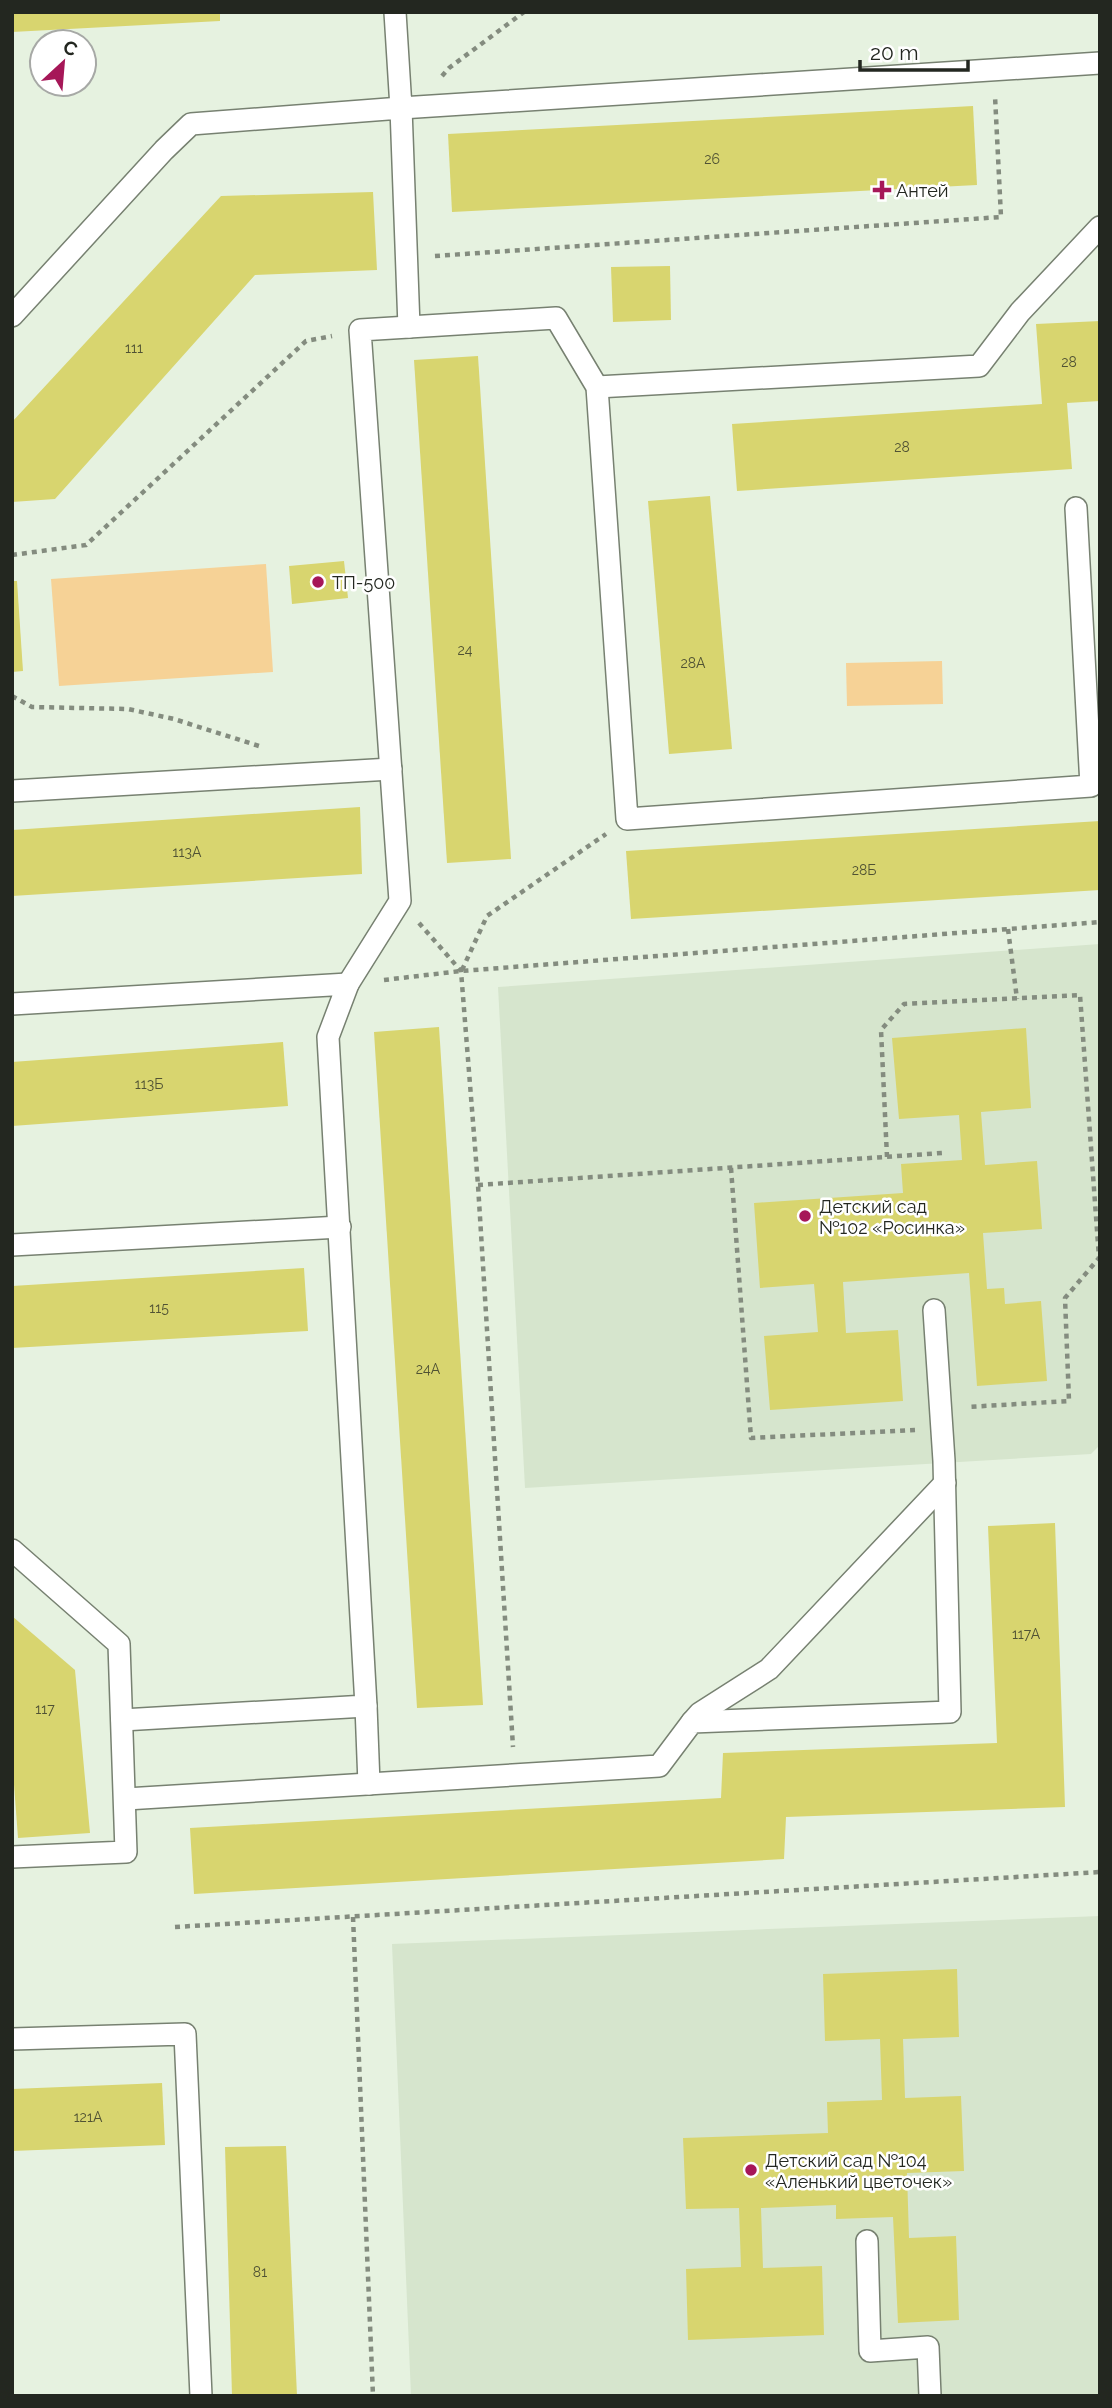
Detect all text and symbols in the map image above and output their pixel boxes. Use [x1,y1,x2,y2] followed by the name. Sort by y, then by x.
[28,28,98,98] north arrow
[860,28,968,72] scale bar
[60,35,81,60] text: С
[870,40,918,65] text: 20 m
[704,151,720,167] house number: 26
[896,180,949,201] place label: Антей
[874,182,890,198] marker: Антей
[125,340,143,356] house number: 111
[1061,354,1077,370] house number: 28
[894,439,910,455] house number: 28
[332,572,395,593] place label: ТП-500
[310,574,326,590] marker: ТП-500
[458,642,473,658] house number: 24
[681,655,706,671] house number: 28А
[173,844,202,860] house number: 113А
[852,862,876,878] house number: 28Б
[135,1076,163,1092] house number: 113Б
[819,1196,965,1238] place label: Детский сад №102 «Росинка»
[797,1208,813,1224] marker: Детский сад №102 «Росинка»
[149,1300,169,1316] house number: 115
[416,1361,441,1377] house number: 24А
[1012,1626,1041,1642] house number: 117А
[35,1701,55,1717] house number: 117
[74,2109,103,2125] house number: 121А
[765,2150,952,2192] place label: Детский сад №104 «Аленький цветочек»
[743,2162,759,2178] marker: Детский сад №104 «Аленький цветочек»
[253,2264,267,2280] house number: 81

